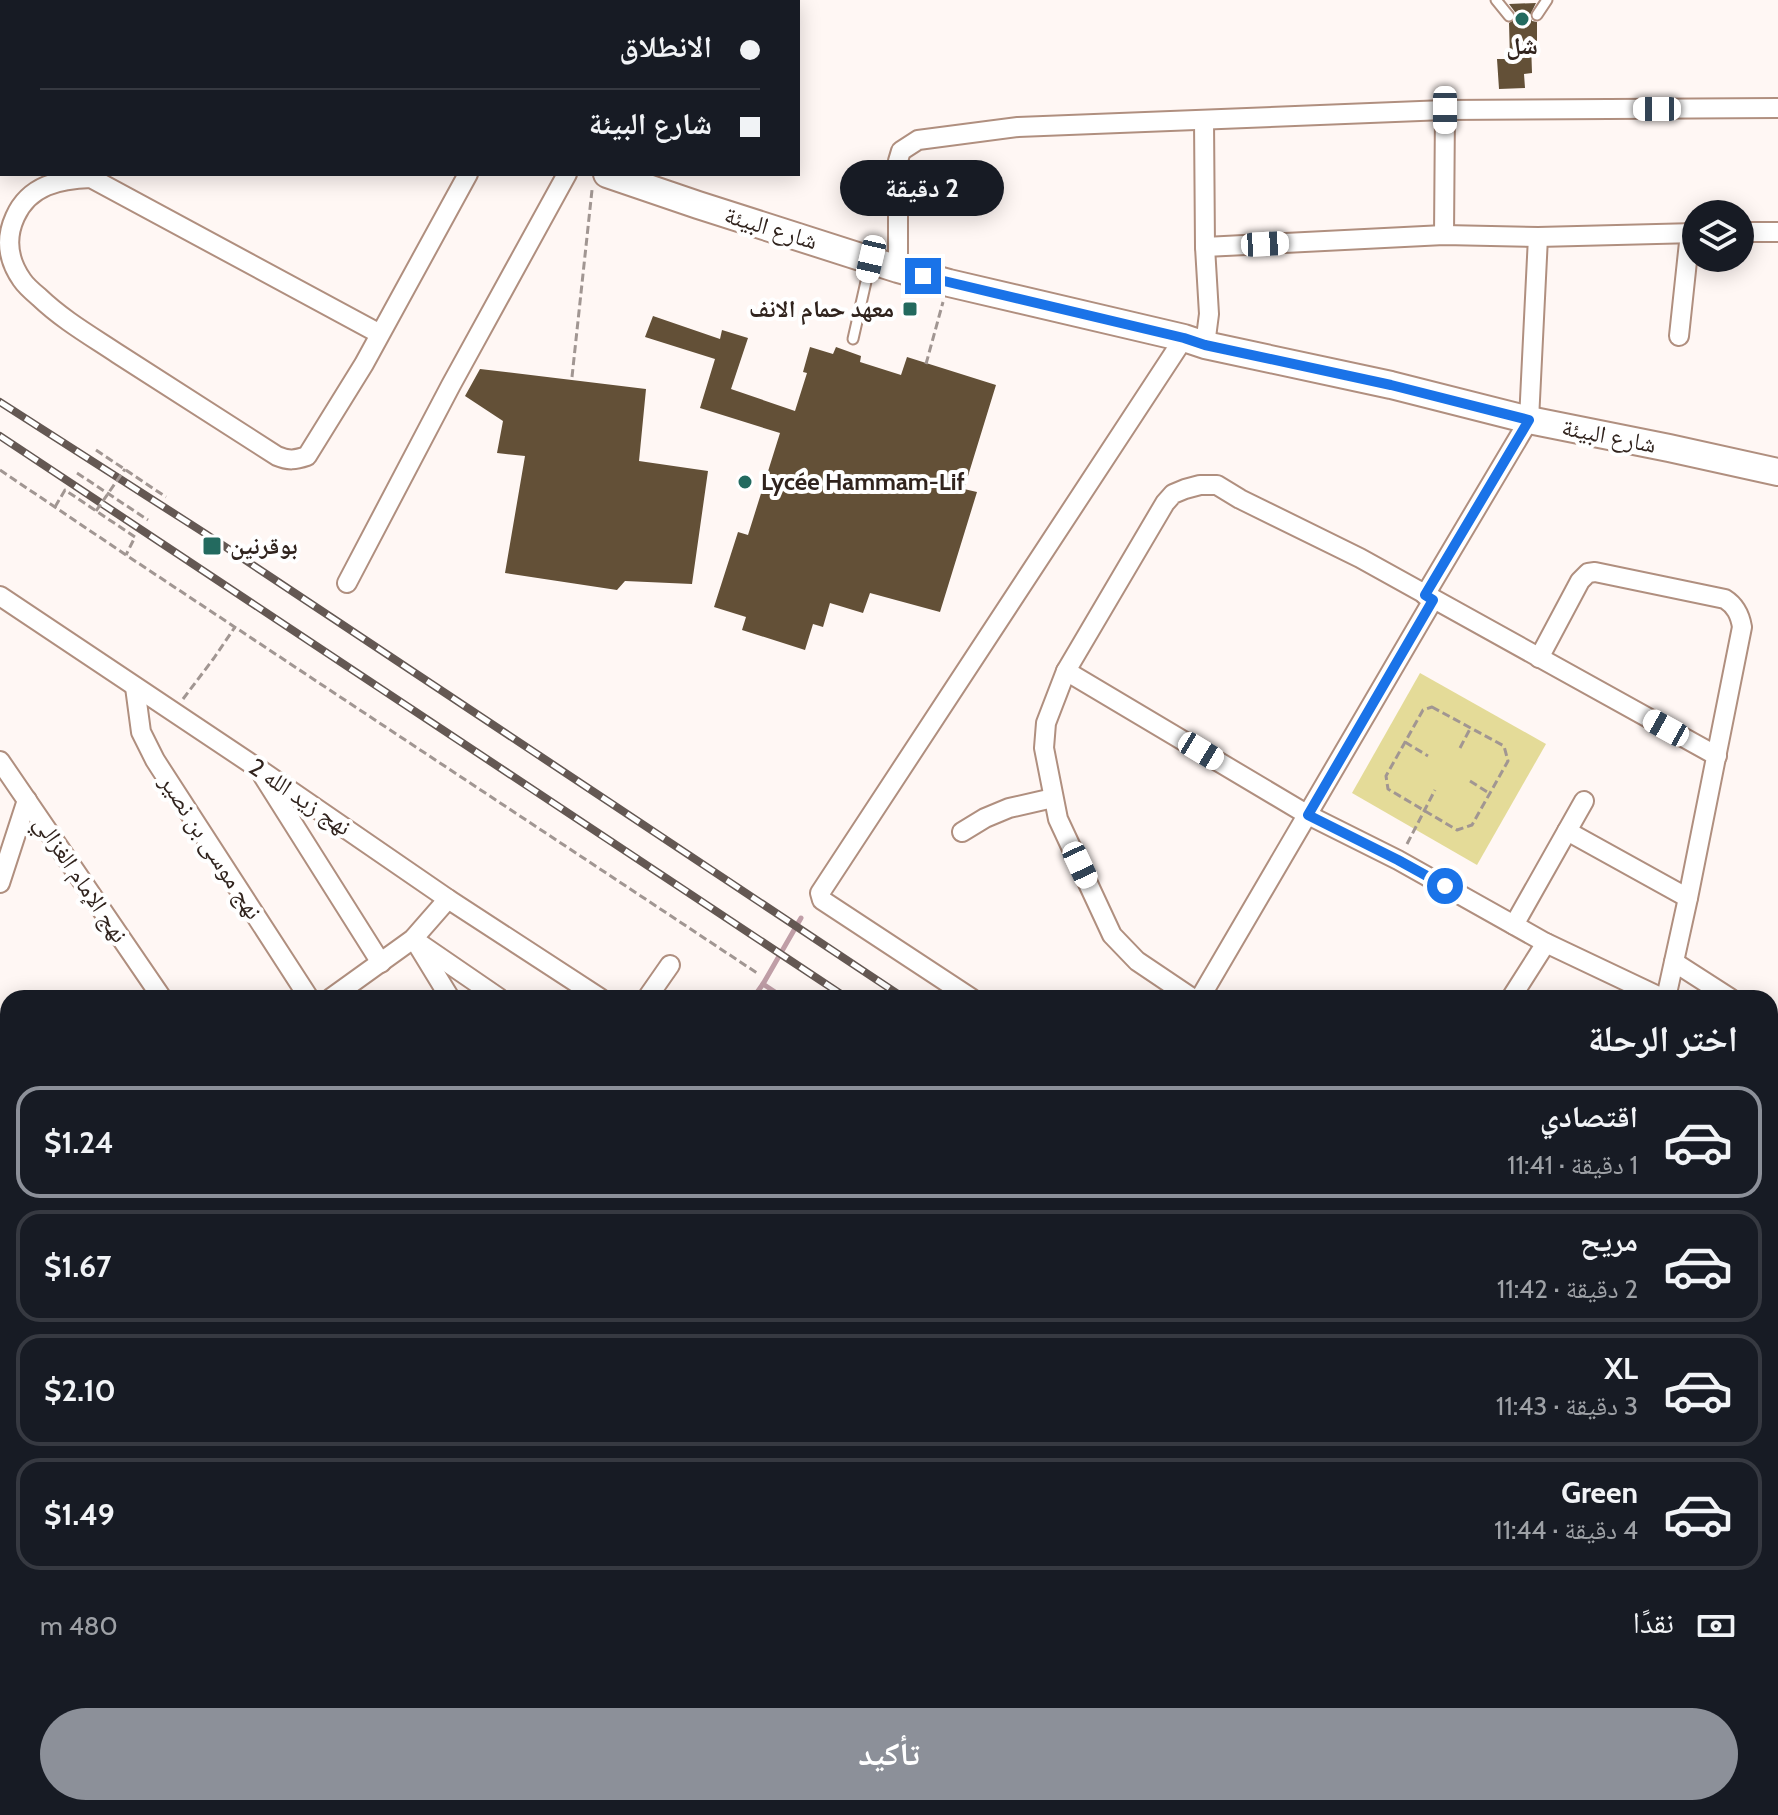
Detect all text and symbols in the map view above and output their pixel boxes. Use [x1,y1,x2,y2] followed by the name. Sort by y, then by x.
[1513,10,1531,28] marker: شل
[619,28,712,65] text: الانطلاق
[1506,31,1538,60] place label: شل
[1433,86,1457,134] car
[1633,97,1681,121] car
[589,105,712,142] text: شارع البيئة
[841,160,1005,216] callout: 2 دقيقة
[885,172,959,204] text: 2 دقيقة
[721,200,821,256] street label: شارع البيئة
[1682,200,1754,272] map controls
[1682,200,1754,272] button: layers
[1240,231,1290,257] car
[854,233,888,285] car
[905,258,941,294] route end
[749,294,894,326] place label: معهد حمام الانف
[901,300,919,318] marker: معهد حمام الانف
[1559,412,1659,460] street label: شارع البيئة
[761,467,965,496] place label: Lycée Hammam-Lif
[736,473,754,491] marker: Lycée Hammam-Lif
[230,531,298,560] place label: بوقرنين
[201,535,223,557] marker: بوقرنين
[1639,706,1693,750] car
[1174,728,1228,774] car
[243,752,357,842] street label: نهج زيد الله 2
[152,768,269,925] street label: نهج موسى بن نصير
[24,810,135,951] street label: نهج الإمام الغزالي
[1059,838,1101,892] car
[1427,868,1463,904] route start
[1588,1016,1738,1060] text: اختر الرحلة
[1540,1098,1638,1135] text: اقتصادي
[1662,1106,1734,1178] icon: car
[44,1124,114,1161] text: $1.24
[1507,1149,1638,1181] text: 1 دقيقة · 11:41
[1580,1222,1638,1259] text: مريح
[1662,1230,1734,1302] icon: car
[44,1248,111,1285] text: $1.67
[1497,1273,1638,1305] text: 2 دقيقة · 11:42
[1604,1350,1638,1387] text: XL
[1662,1354,1734,1426] icon: car
[44,1372,116,1409] text: $2.10
[1496,1390,1638,1422] text: 3 دقيقة · 11:43
[1561,1474,1638,1511] text: Green
[1662,1478,1734,1550] icon: car
[44,1496,115,1533] text: $1.49
[1494,1514,1638,1546] text: 4 دقيقة · 11:44
[1633,1604,1674,1641] text: نقدًا
[1694,1604,1738,1648] icon: cash
[40,1610,118,1642] text: 480 m
[40,1708,1738,1800] button: تأكيد

